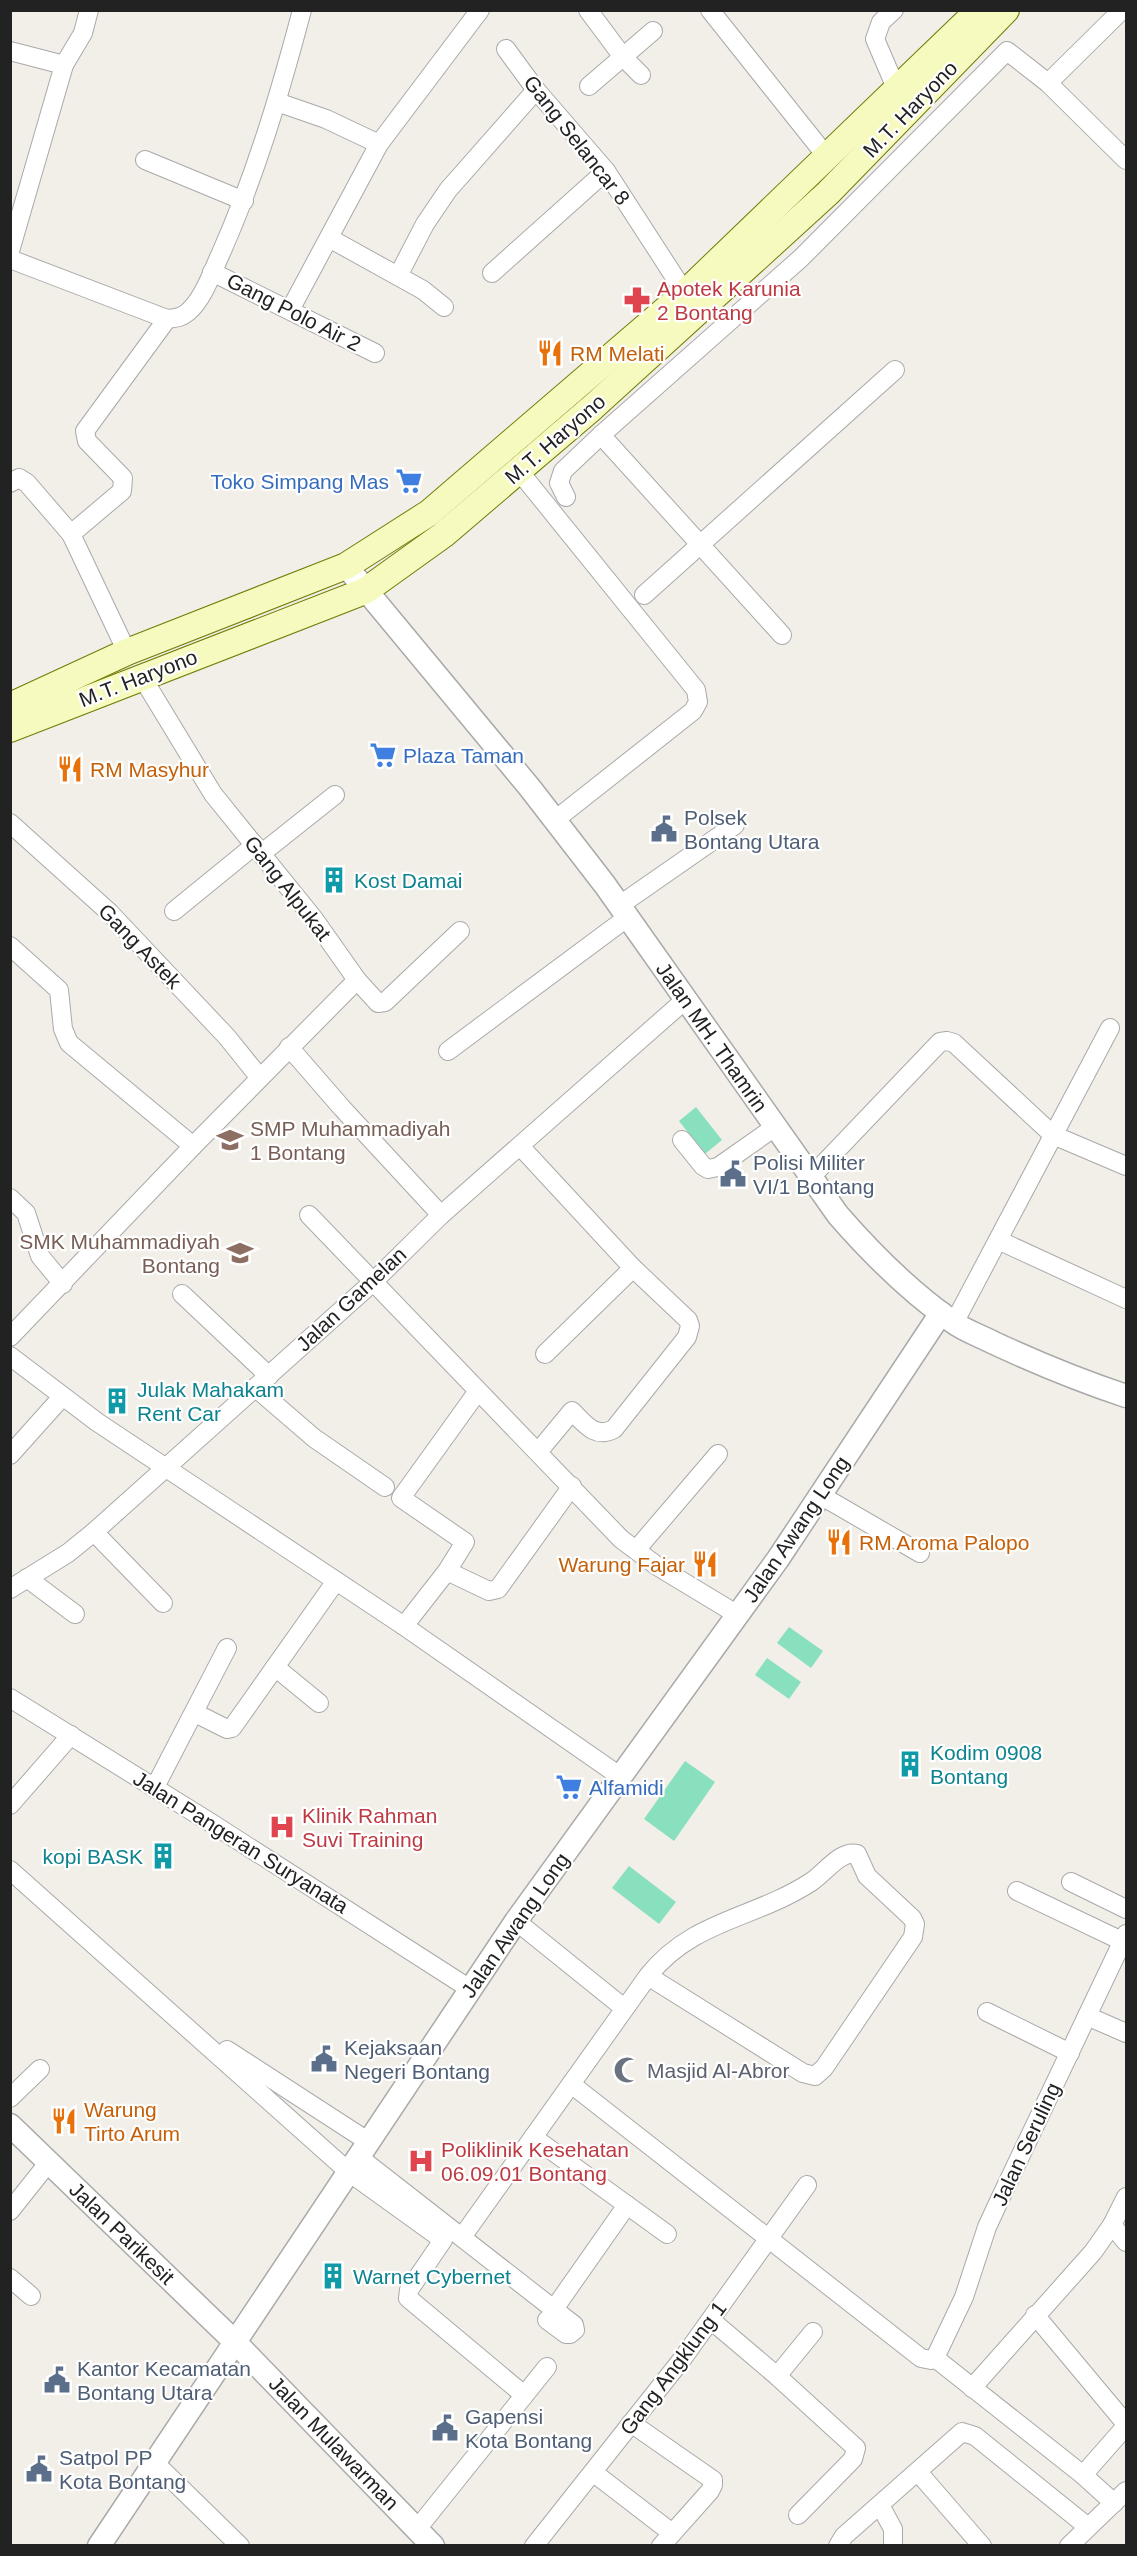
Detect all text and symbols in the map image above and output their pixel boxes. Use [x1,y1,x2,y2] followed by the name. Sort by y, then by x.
[858,56,962,162] street label: M.T. Haryono
[519,71,635,209] street label: Gang Selancar 8
[223,268,365,356] street label: Gang Polo Air 2
[657,277,801,324] place label: Apotek Karunia 2 Bontang
[622,285,652,315] pharmacy icon: Apotek Karunia 2 Bontang
[535,338,565,368] restaurant icon: RM Melati
[570,342,665,365] place label: RM Melati
[500,389,610,489] street label: M.T. Haryono
[394,466,424,496] supermarket icon: Toko Simpang Mas
[210,470,389,493] place label: Toko Simpang Mas
[76,645,200,711] street label: M.T. Haryono
[368,740,398,770] supermarket icon: Plaza Taman
[403,744,524,767] place label: Plaza Taman
[55,754,85,784] restaurant icon: RM Masyhur
[90,758,209,781] place label: RM Masyhur
[684,806,820,853] place label: Polsek Bontang Utara
[649,814,679,844] public building icon: Polsek Bontang Utara
[240,831,336,945] street label: Gang Alpukat
[319,865,349,895] building icon: Kost Damai
[354,869,463,892] place label: Kost Damai
[94,899,186,993] street label: Gang Astek
[652,958,772,1116] street label: Jalan MH. Thamrin
[250,1117,450,1164] place label: SMP Muhammadiyah 1 Bontang
[215,1125,245,1155] school or university icon: SMP Muhammadiyah 1 Bontang
[753,1151,874,1198] place label: Polisi Militer VI/1 Bontang
[718,1159,748,1189] public building icon: Polisi Militer VI/1 Bontang
[19,1230,220,1277] place label: SMK Muhammadiyah Bontang
[225,1238,255,1268] school or university icon: SMK Muhammadiyah Bontang
[292,1242,410,1356] street label: Jalan Gamelan
[137,1378,284,1425] place label: Julak Mahakam Rent Car
[102,1386,132,1416] building icon: Julak Mahakam Rent Car
[739,1452,853,1606] street label: Jalan Awang Long
[824,1527,854,1557] restaurant icon: RM Aroma Palopo
[859,1531,1029,1554] place label: RM Aroma Palopo
[690,1549,720,1579] restaurant icon: Warung Fajar
[559,1553,685,1576] place label: Warung Fajar
[930,1741,1042,1788] place label: Kodim 0908 Bontang
[895,1749,925,1779] building icon: Kodim 0908 Bontang
[129,1766,353,1918] street label: Jalan Pangeran Suryanata
[554,1772,584,1802] supermarket icon: Alfamidi
[589,1776,664,1799] place label: Alfamidi
[302,1804,437,1851] place label: Klinik Rahman Suvi Training
[267,1812,297,1842] hospital icon: Klinik Rahman Suvi Training
[148,1841,178,1871] building icon: kopi BASK
[43,1845,143,1868] place label: kopi BASK
[456,1848,574,2002] street label: Jalan Awang Long
[344,2036,490,2083] place label: Kejaksaan Negeri Bontang
[309,2044,339,2074] public building icon: Kejaksaan Negeri Bontang
[612,2055,642,2085] mosque icon: Masjid Al-Abror
[647,2059,789,2082] place label: Masjid Al-Abror
[987,2079,1065,2209] street label: Jalan Seruling
[84,2098,180,2145] place label: Warung Tirto Arum
[49,2106,79,2136] restaurant icon: Warung Tirto Arum
[441,2138,629,2185] place label: Poliklinik Kesehatan 06.09.01 Bontang
[406,2146,436,2176] hospital icon: Poliklinik Kesehatan 06.09.01 Bontang
[65,2177,179,2289] street label: Jalan Parikesit
[318,2261,348,2291] building icon: Warnet Cybernet
[353,2265,511,2288] place label: Warnet Cybernet
[615,2297,731,2439] street label: Gang Angklung 1
[77,2357,251,2404] place label: Kantor Kecamatan Bontang Utara
[42,2365,72,2395] public building icon: Kantor Kecamatan Bontang Utara
[265,2372,403,2514] street label: Jalan Mulawarman
[465,2405,592,2452] place label: Gapensi Kota Bontang
[430,2413,460,2443] public building icon: Gapensi Kota Bontang
[59,2446,186,2493] place label: Satpol PP Kota Bontang
[24,2454,54,2484] public building icon: Satpol PP Kota Bontang

